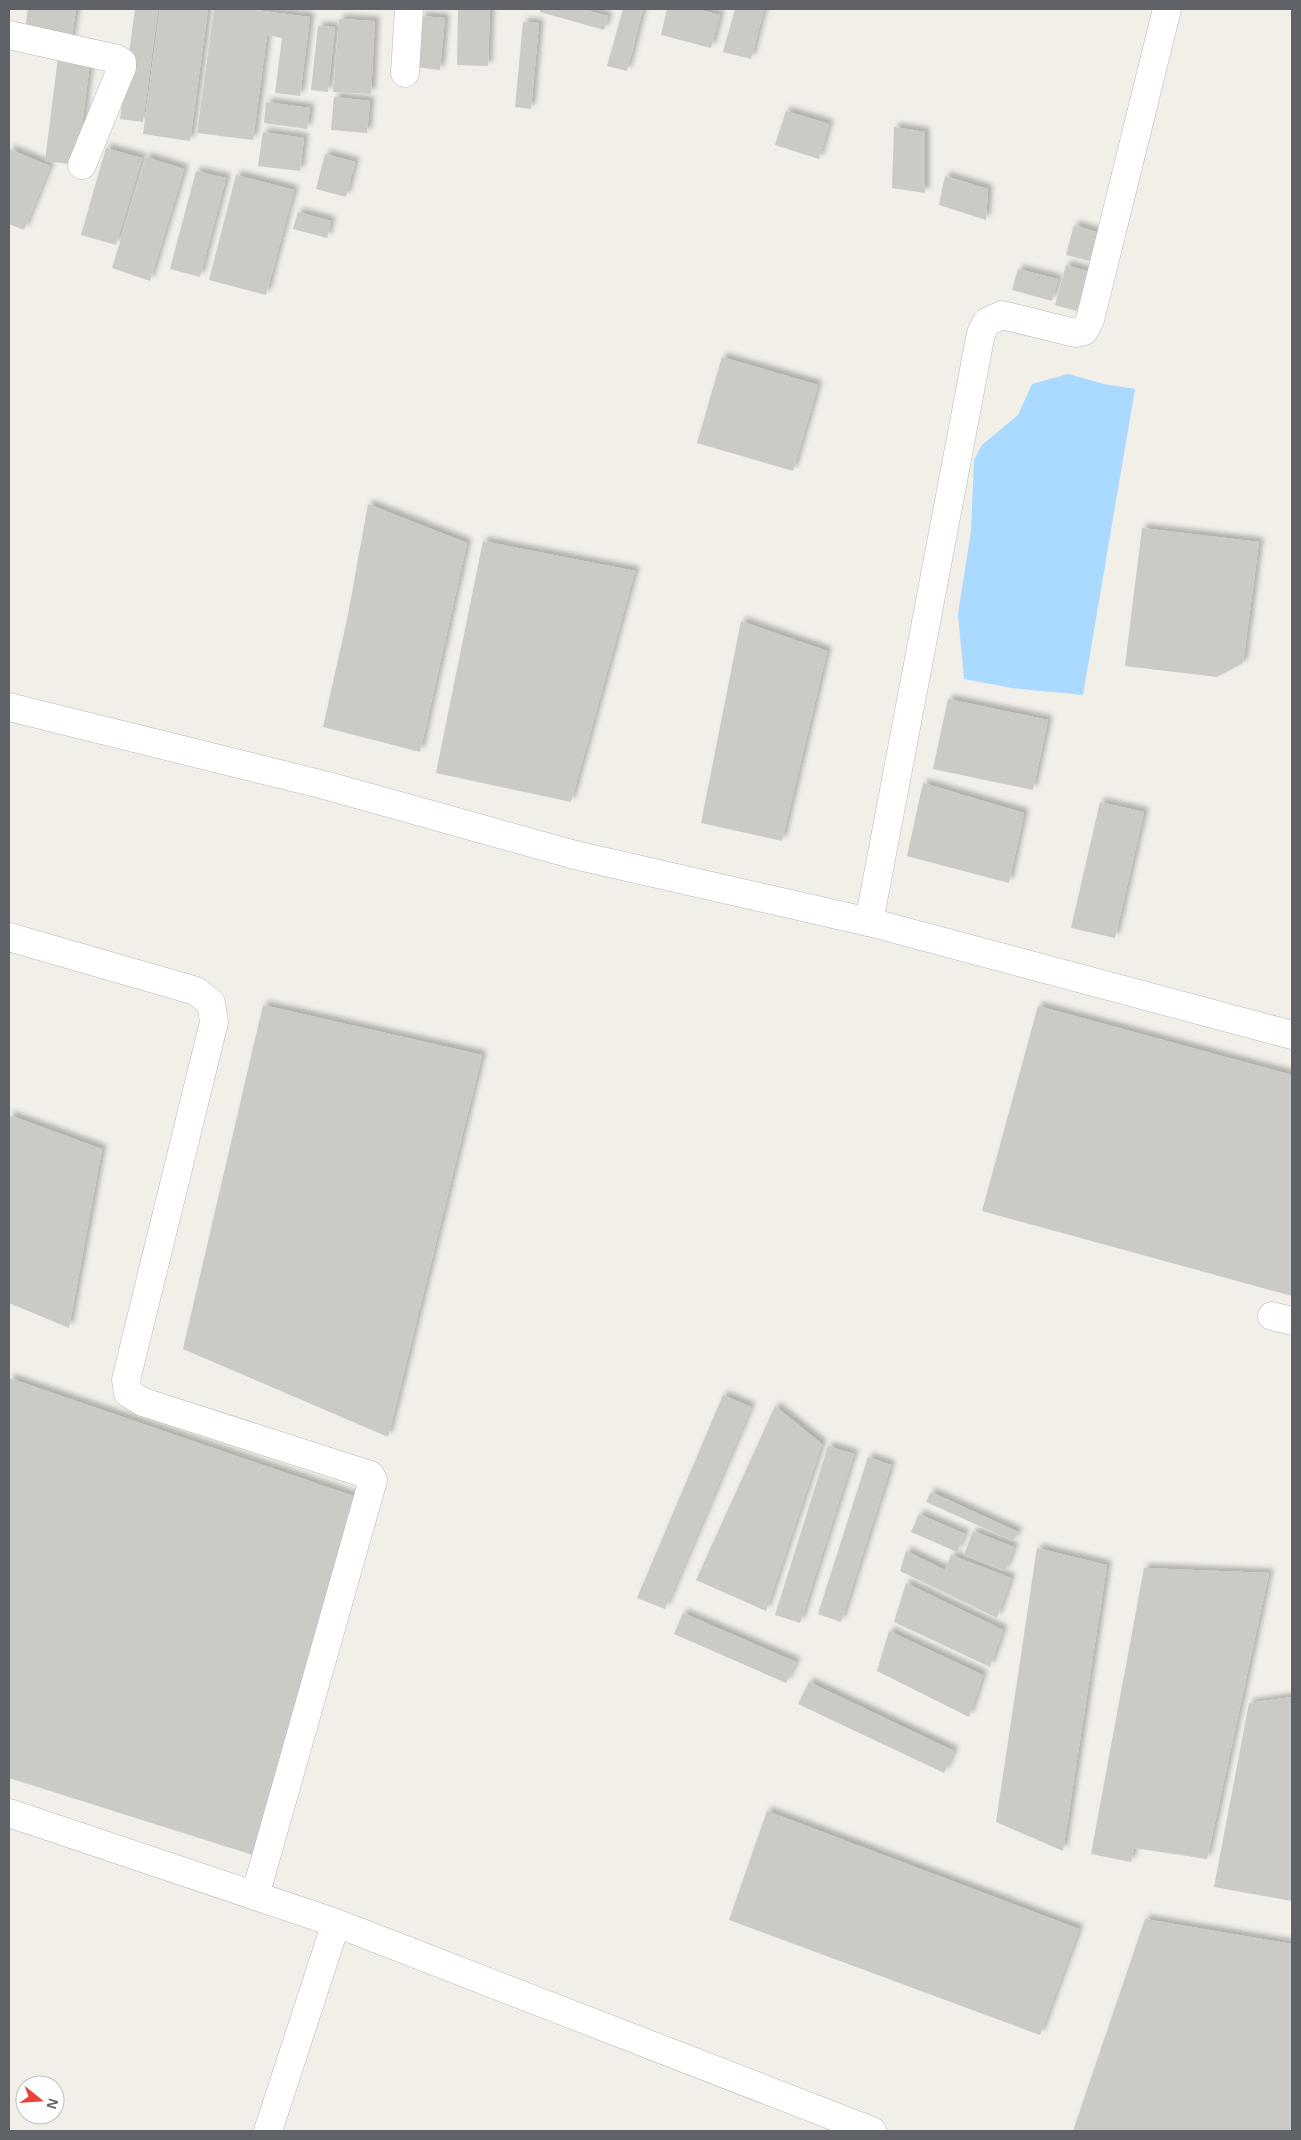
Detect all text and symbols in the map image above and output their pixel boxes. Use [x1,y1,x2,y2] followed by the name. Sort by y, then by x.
[15,2075,65,2125] north arrow
[43,2097,62,2111] text: N

